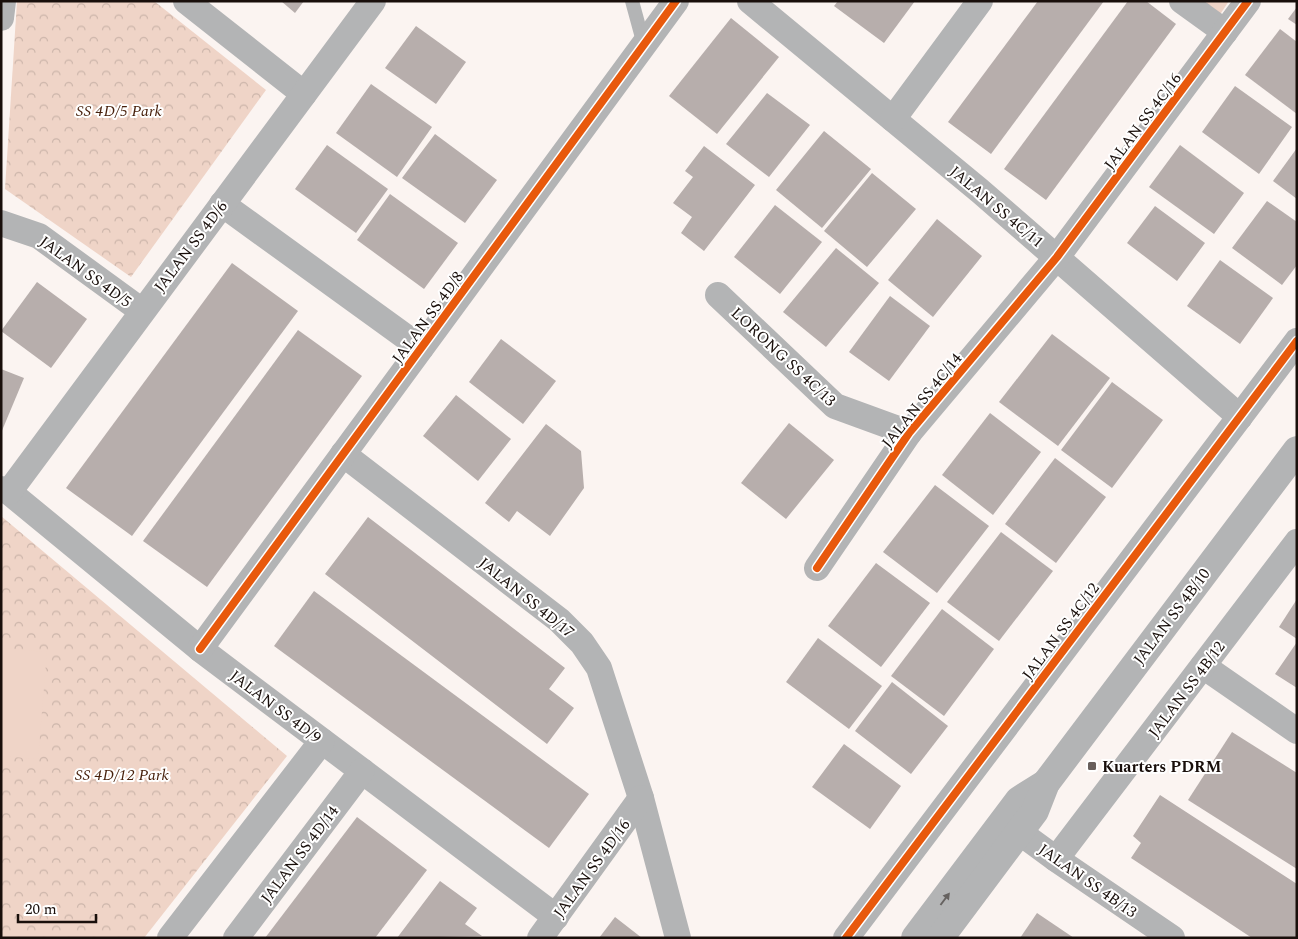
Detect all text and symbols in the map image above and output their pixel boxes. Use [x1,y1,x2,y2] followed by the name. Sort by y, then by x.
[1098,68,1188,175] street label: JALAN SS 4C/16
[76,99,162,123] park label: SS 4D/5 Park
[944,160,1049,253] street label: JALAN SS 4C/11
[148,196,233,298] street label: JALAN SS 4D/6
[34,230,137,314] street label: JALAN SS 4D/5
[386,266,470,369] street label: JALAN SS 4D/8
[725,302,841,412] street label: LORONG SS 4C/13
[876,348,968,454] street label: JALAN SS 4C/14
[473,551,580,644] street label: JALAN SS 4D/17
[1127,563,1216,670] street label: JALAN SS 4B/10
[1016,578,1106,685] street label: JALAN SS 4C/12
[1142,636,1231,743] street label: JALAN SS 4B/12
[224,664,326,749] street label: JALAN SS 4D/9
[1102,755,1222,779] place label: Kuarters PDRM
[1086,760,1098,772] marker: Kuarters PDRM
[75,763,169,787] park label: SS 4D/12 Park
[255,800,345,909] street label: JALAN SS 4D/14
[548,814,636,923] street label: JALAN SS 4D/16
[1033,838,1142,924] street label: JALAN SS 4B/13
[18,892,95,924] scale bar
[939,893,950,906] one-way arrow
[25,898,57,921] text: 20 m

